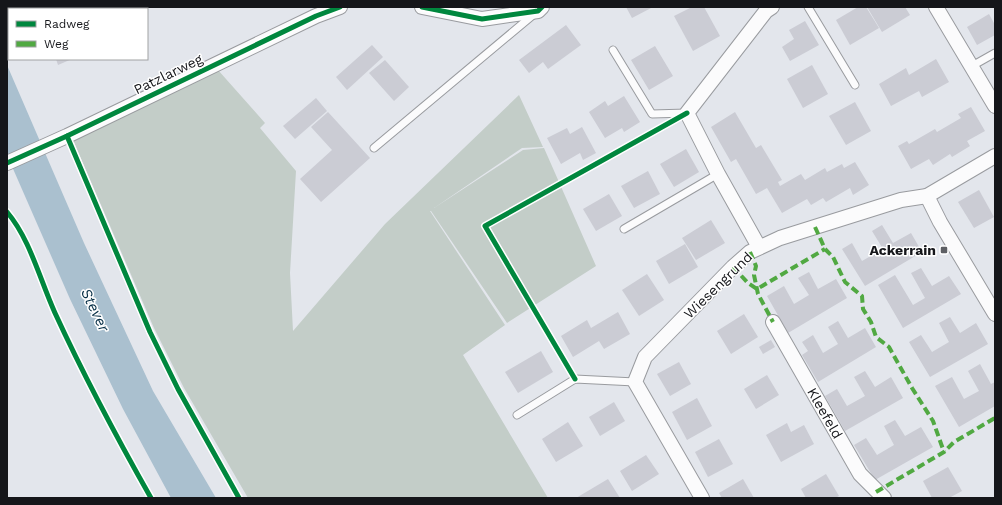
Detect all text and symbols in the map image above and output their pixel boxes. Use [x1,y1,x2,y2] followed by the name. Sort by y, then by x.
[8,8,148,60] legend
[44,17,90,31] text: Radweg
[44,37,69,51] text: Weg
[131,50,205,98] street label: Patzlarweg
[870,242,936,258] place label: Ackerrain
[939,245,949,255] marker: Ackerrain
[681,248,755,322] street label: Wiesengrund
[77,285,114,336] water label: Stever
[804,385,846,441] street label: Kleefeld

